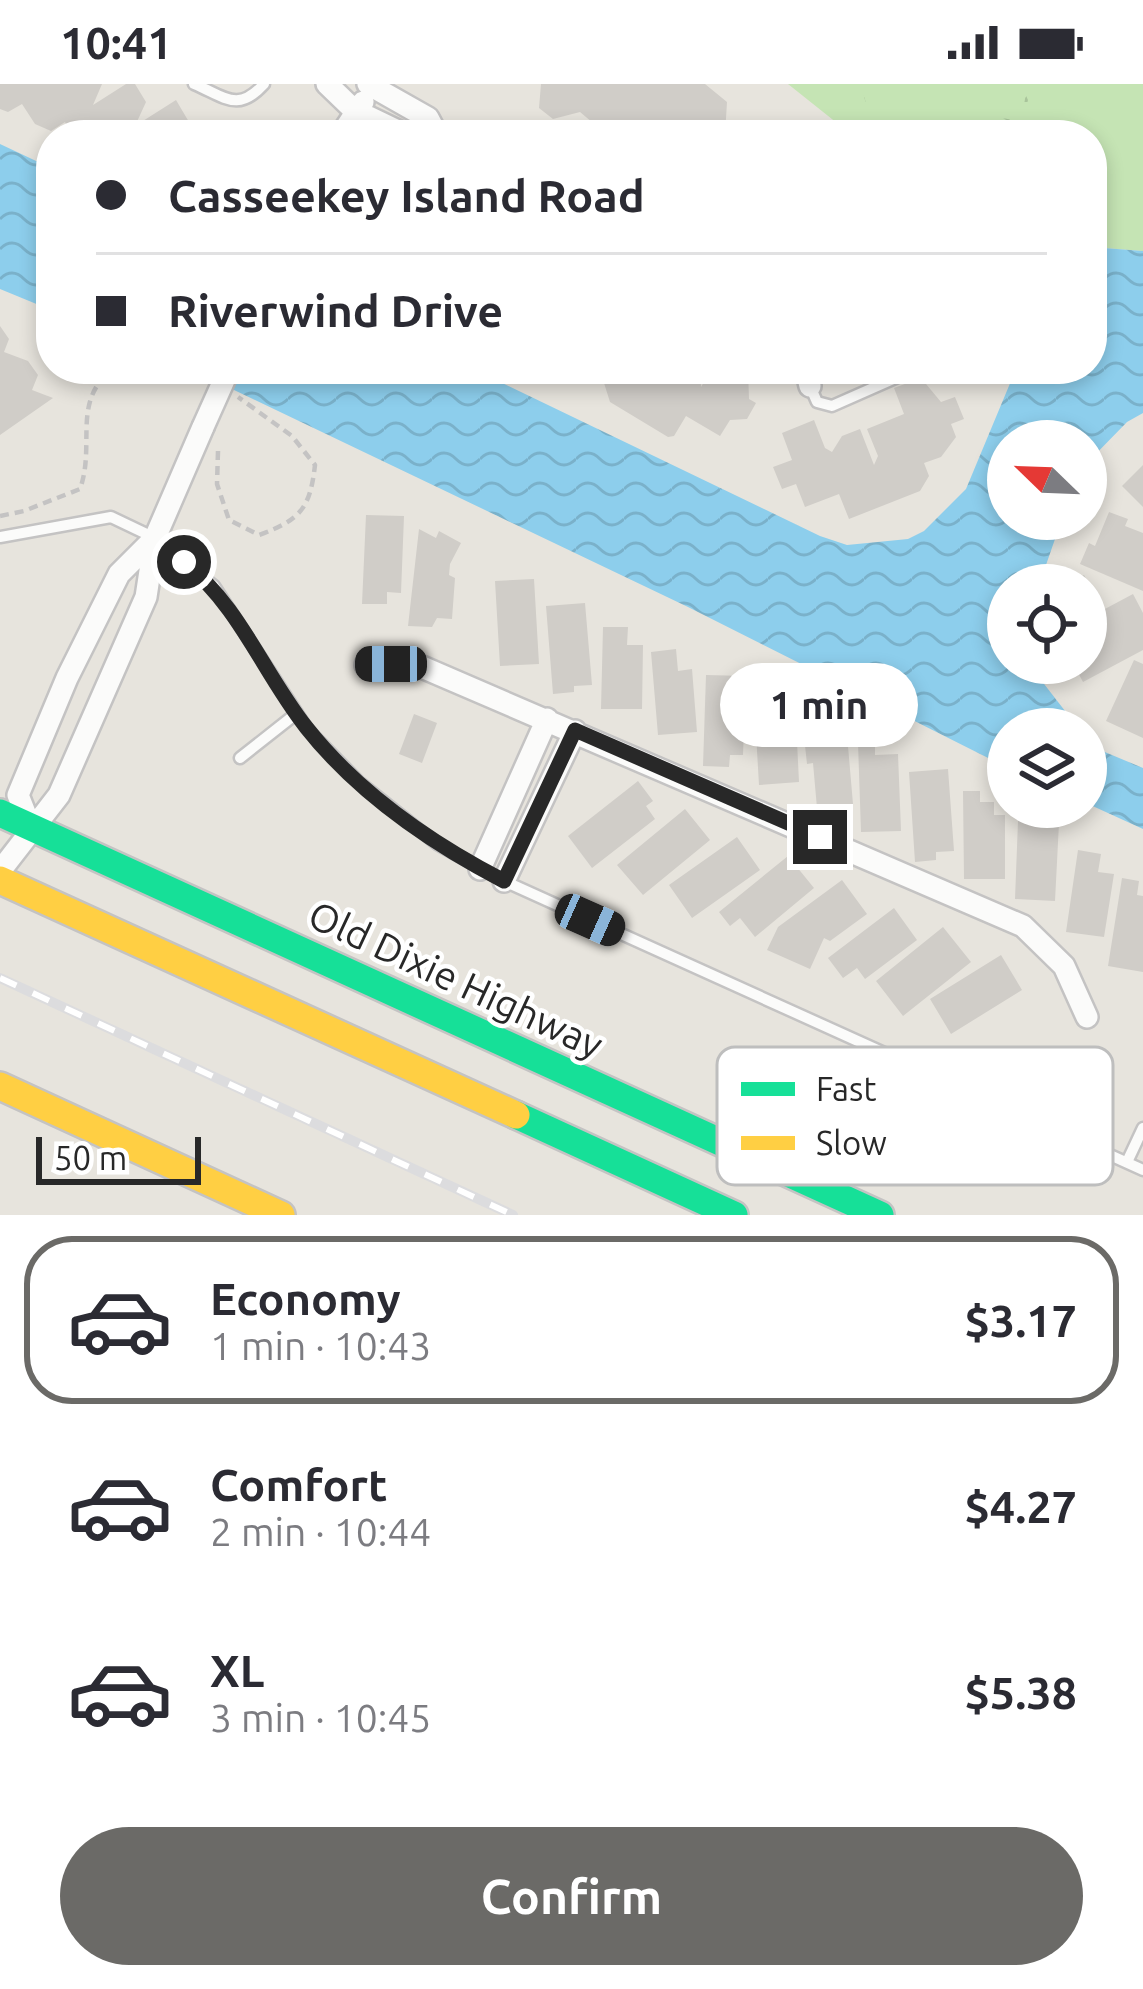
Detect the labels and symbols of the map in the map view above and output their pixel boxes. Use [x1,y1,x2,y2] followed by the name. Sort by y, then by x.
[987,420,1107,540] north arrow
[157,535,211,589] route start
[355,646,427,682] car
[721,663,919,747] callout: 1 min
[793,810,847,864] route end
[550,889,630,951] car
[302,892,610,1066] street label: Old Dixie Highway
[717,1047,1113,1185] legend
[816,1070,876,1107] text: Fast
[816,1124,887,1161] text: Slow
[36,1131,201,1184] scale bar

